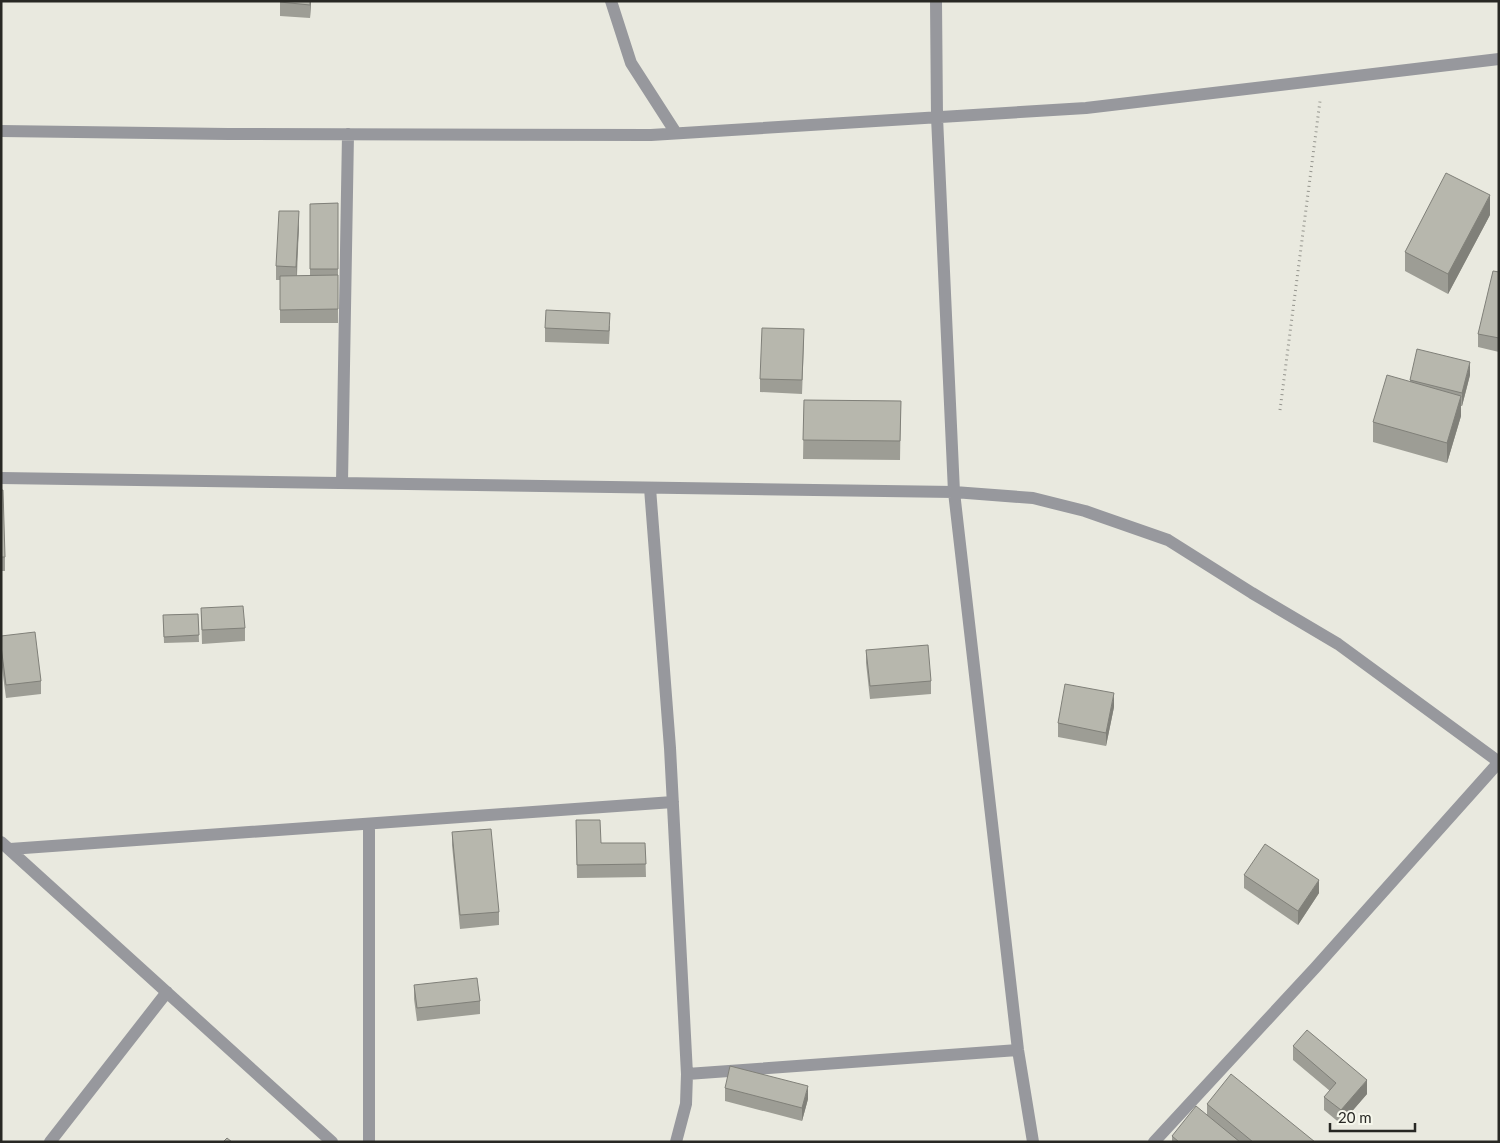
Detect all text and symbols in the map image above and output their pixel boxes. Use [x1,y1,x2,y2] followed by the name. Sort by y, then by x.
[1330,1100,1415,1132] scale bar
[1338,1108,1372,1126] text: 20 m

